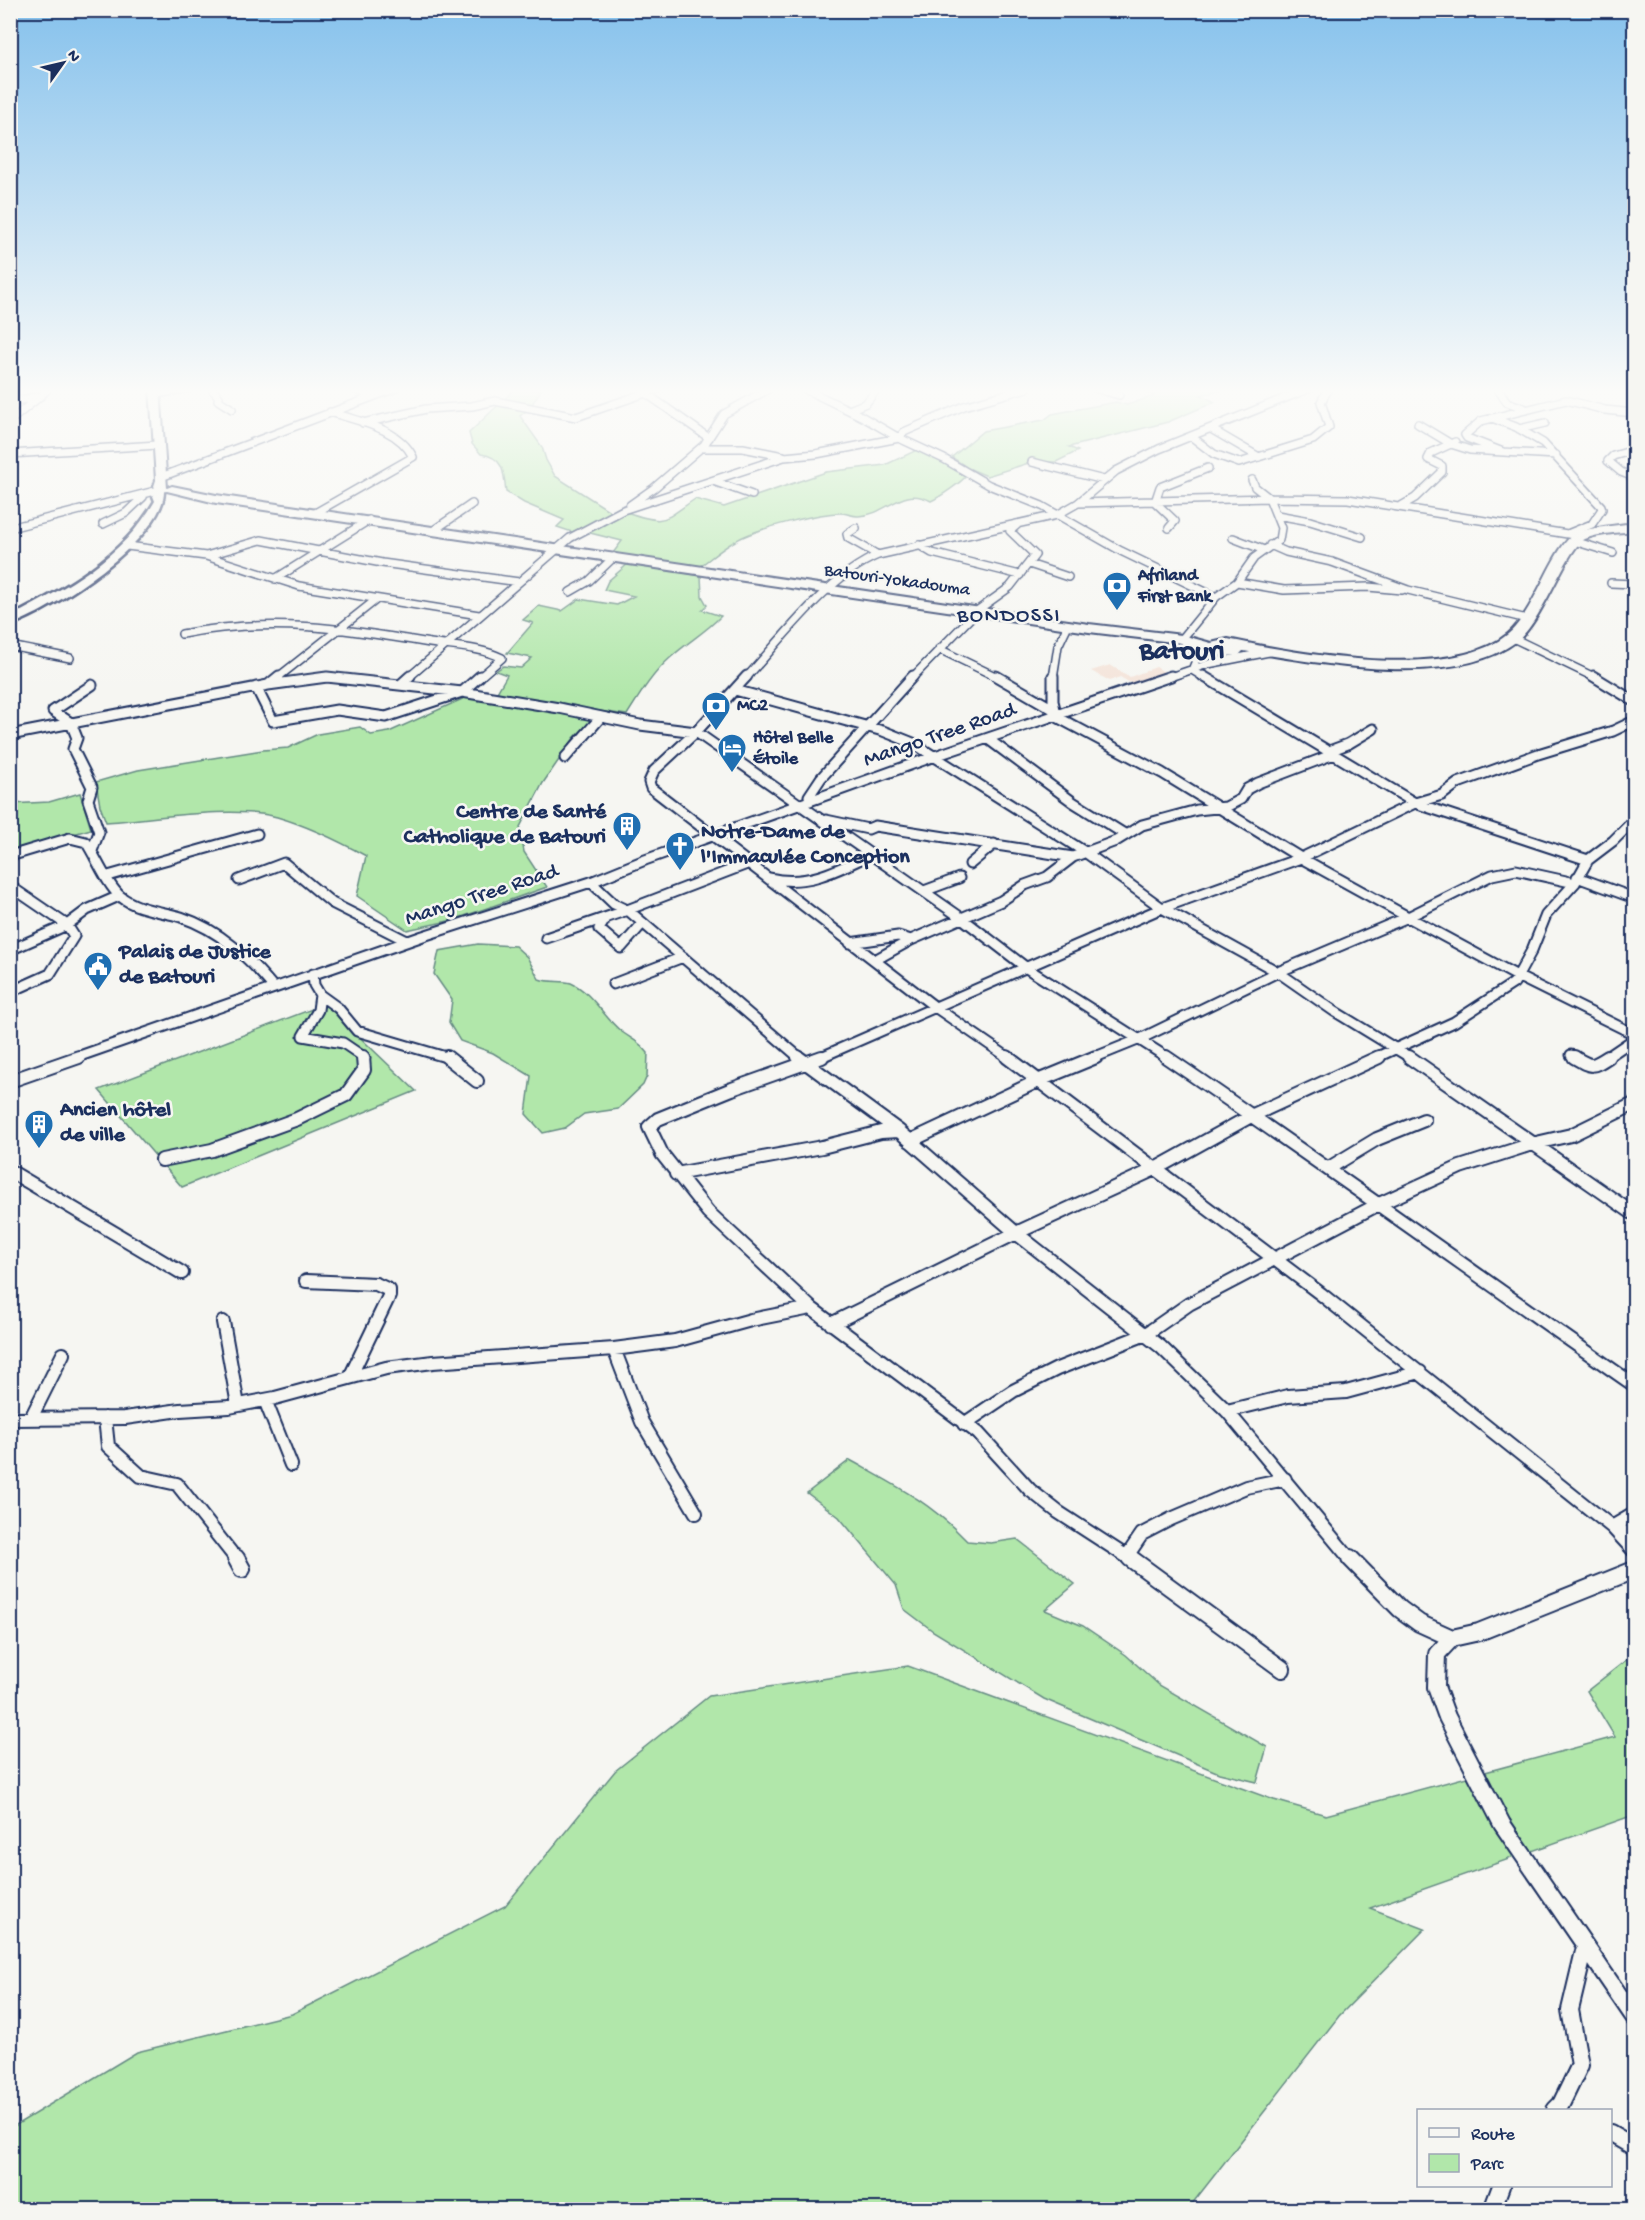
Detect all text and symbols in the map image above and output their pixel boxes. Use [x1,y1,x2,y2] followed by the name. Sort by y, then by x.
[33,33,93,93] north arrow
[62,47,84,67] text: N
[822,560,972,602] street label: Batouri-Yokadouma
[1137,566,1213,608] place label: Afriland First Bank
[1101,570,1133,612] bank icon: Afriland First Bank
[956,604,1061,630] district label: BONDOSSI
[1139,636,1224,669] district label: Batouri
[700,690,732,732] bank icon: MC2
[737,696,768,717] place label: MC2
[860,697,1022,774] street label: Mango Tree Road
[753,728,834,770] place label: Hôtel Belle Étoile
[716,732,748,774] hotel icon: Hôtel Belle Étoile
[403,800,607,851] place label: Centre de Santé Catholique de Batouri
[611,810,643,852] building icon: Centre de Santé Catholique de Batouri
[700,820,910,871] place label: Notre-Dame de l'Immaculée Conception
[664,830,696,872] church icon: Notre-Dame de l'Immaculée Conception
[402,858,564,933] street label: Mango Tree Road
[118,940,271,991] place label: Palais de Justice de Batouri
[82,950,114,992] public building icon: Palais de Justice de Batouri
[59,1098,171,1149] place label: Ancien hôtel de ville
[23,1108,55,1150] building icon: Ancien hôtel de ville
[1417,2109,1612,2187] legend
[1471,2125,1516,2146] text: Route
[1470,2155,1504,2176] text: Parc

